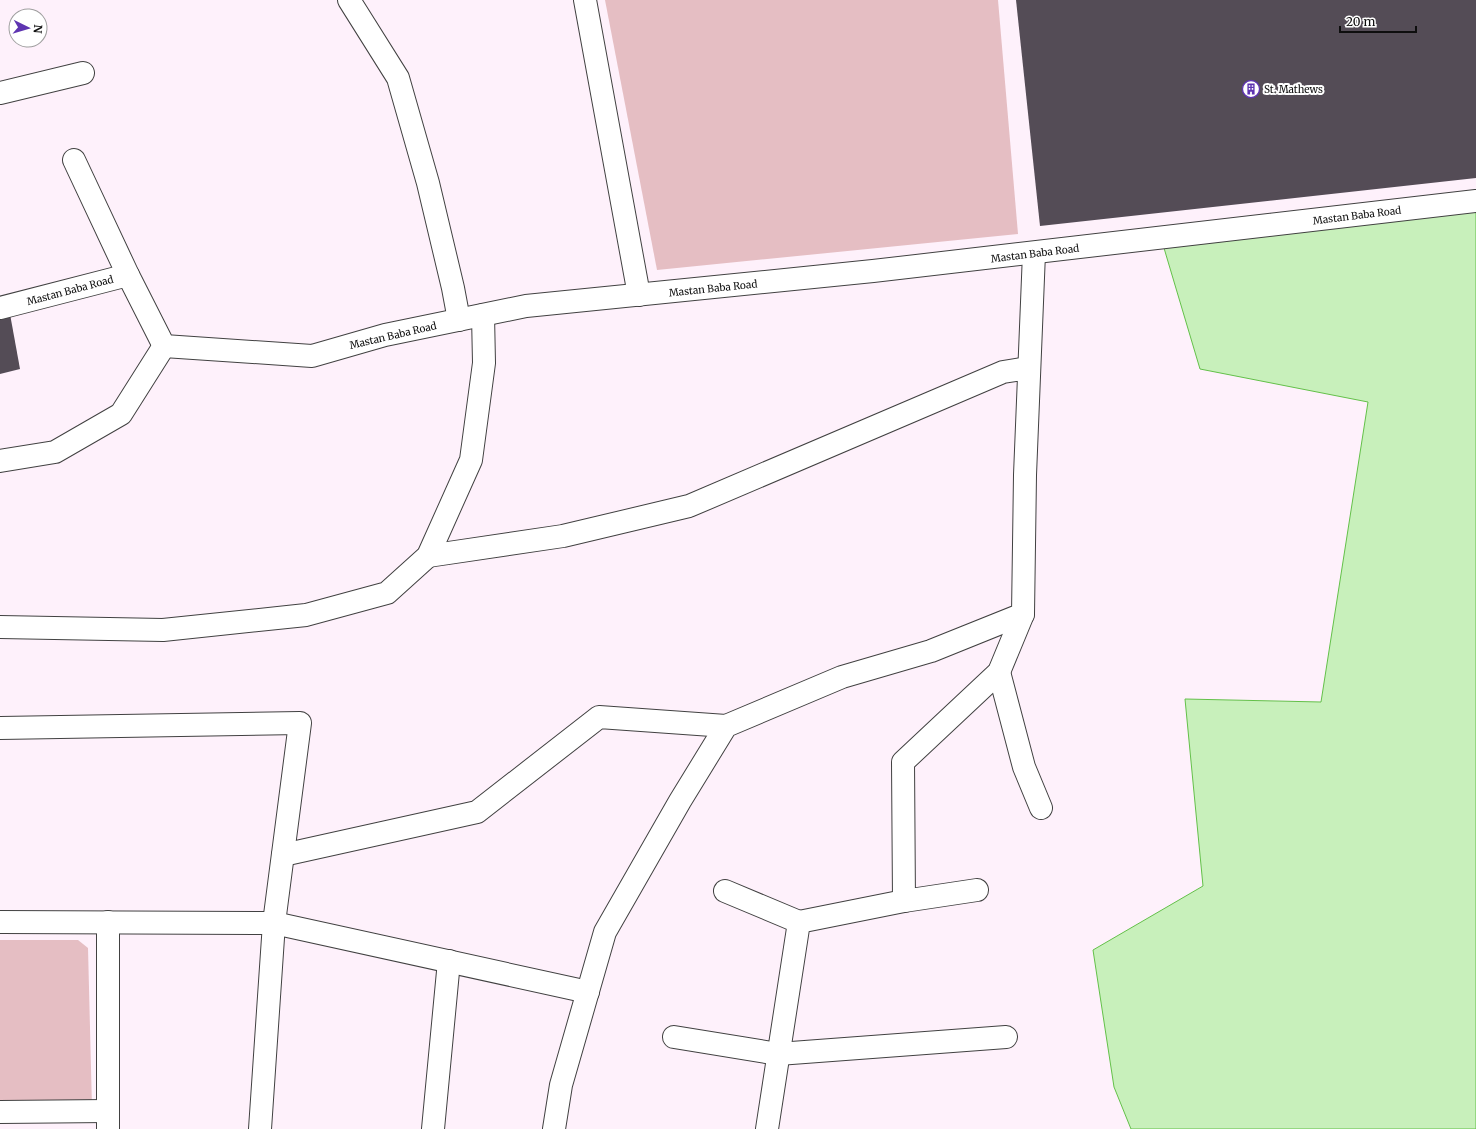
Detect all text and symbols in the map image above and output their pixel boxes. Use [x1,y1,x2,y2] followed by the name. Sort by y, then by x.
[8,8,48,48] north arrow
[1340,8,1416,34] scale bar
[1346,14,1375,29] text: 20 m
[31,24,45,34] text: N
[1241,79,1261,99] building icon: St. Mathews
[1264,83,1323,96] place label: St. Mathews
[1312,204,1402,227] street label: Mastan Baba Road
[990,242,1080,265] street label: Mastan Baba Road
[26,273,115,308] street label: Mastan Baba Road
[668,277,758,300] street label: Mastan Baba Road
[348,319,438,352] street label: Mastan Baba Road

